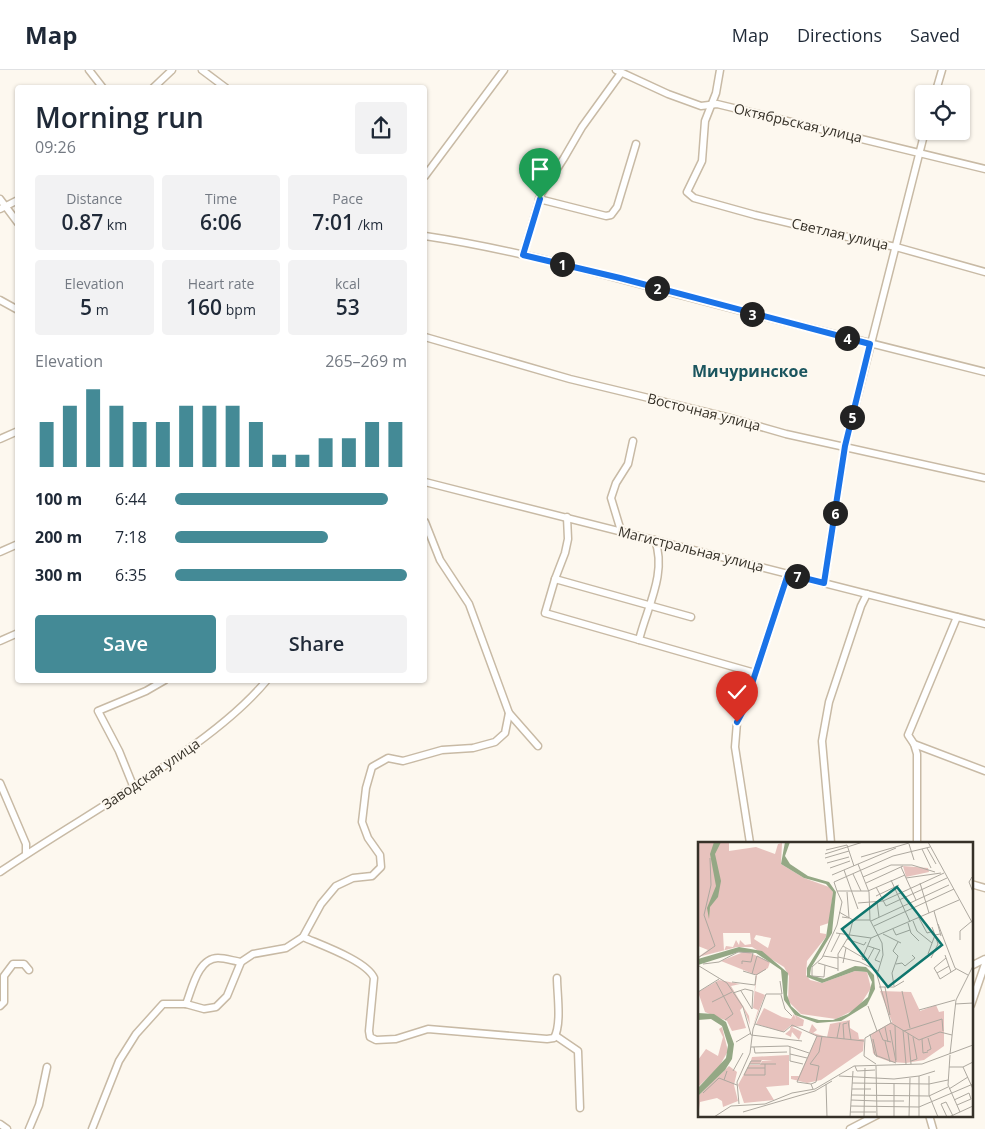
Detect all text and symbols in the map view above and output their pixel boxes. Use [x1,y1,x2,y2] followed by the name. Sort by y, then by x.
[25,18,77,51] text: Map
[732,23,769,47] text: Map
[797,23,882,47] text: Directions
[910,23,960,47] text: Saved
[915,85,970,140] map controls
[915,85,970,140] button: locate
[35,98,204,136] text: Morning run
[732,98,864,147] street label: Октябрьская улица
[355,102,407,154] button: share
[35,136,76,158] text: 09:26
[519,148,561,199] pin
[526,155,554,183] icon: arrive
[66,189,122,208] text: Distance
[205,189,237,208] text: Time
[332,189,363,208] text: Pace
[61,208,103,236] text: 0.87
[200,208,242,236] text: 6:06
[312,208,354,236] text: 7:01
[790,213,890,254] street label: Светлая улица
[103,215,127,234] text: km
[354,215,383,234] text: /km
[550,252,574,276] pin: 1
[558,255,567,274] text: 1
[65,274,124,293] text: Elevation
[188,274,254,293] text: Heart rate
[335,274,360,293] text: kcal
[644,276,670,300] pin: 2
[653,279,662,298] text: 2
[80,293,92,321] text: 5
[186,293,222,321] text: 160
[336,293,360,321] text: 53
[92,300,109,319] text: m
[222,300,256,319] text: bpm
[740,302,764,326] pin: 3
[748,305,757,324] text: 3
[834,326,860,350] pin: 4
[843,329,852,348] text: 4
[35,350,103,372] text: Elevation
[325,350,407,372] text: 265–269 m
[692,360,808,382] district label: Мичуринское
[645,388,763,435] street label: Восточная улица
[840,404,864,430] pin: 5
[848,408,857,427] text: 5
[35,488,82,510] text: 100 m
[115,488,147,510] text: 6:44
[822,500,848,526] pin: 6
[831,504,840,523] text: 6
[616,521,766,576] street label: Магистральная улица
[35,526,82,548] text: 200 m
[115,526,147,548] text: 7:18
[35,564,82,586] text: 300 m
[115,564,147,586] text: 6:35
[784,564,810,588] pin: 7
[793,567,802,586] text: 7
[35,615,216,673] button: Save
[226,615,407,673] button: Share
[716,671,758,722] pin
[723,678,751,706] icon: check
[98,734,203,813] street label: Заводская улица
[698,842,972,1116] inset map

